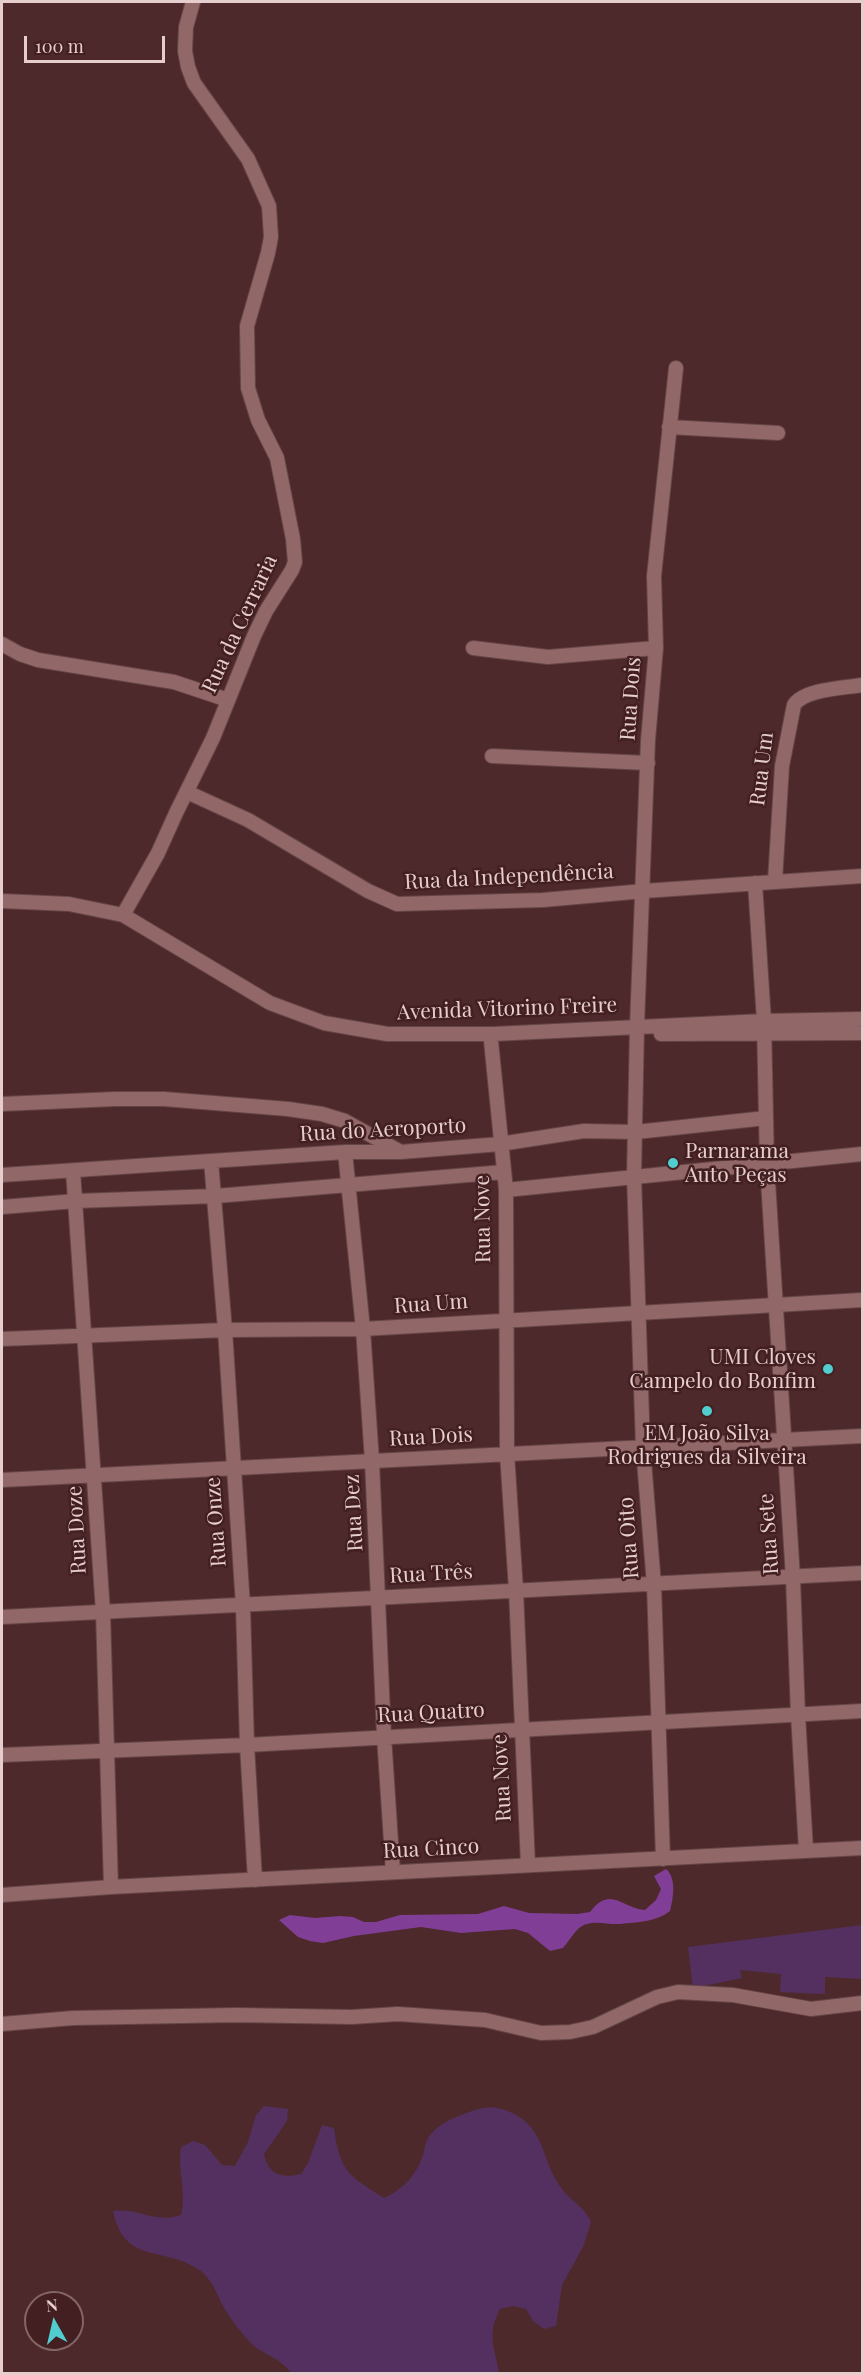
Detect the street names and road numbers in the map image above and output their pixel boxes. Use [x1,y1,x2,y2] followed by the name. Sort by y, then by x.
[197,551,283,697] street label: Rua da Cerraria
[616,656,646,742] street label: Rua Dois
[745,731,779,807] street label: Rua Um
[404,859,614,895] street label: Rua da Independência
[397,993,617,1025] street label: Avenida Vitorino Freire
[299,1113,467,1147] street label: Rua do Aeroporto
[470,1175,496,1263] street label: Rua Nove
[393,1289,469,1319] street label: Rua Um
[389,1422,473,1452] street label: Rua Dois
[339,1474,369,1552] street label: Rua Dez
[200,1476,232,1568] street label: Rua Onze
[62,1485,92,1575] street label: Rua Doze
[754,1492,784,1576] street label: Rua Sete
[614,1496,644,1580] street label: Rua Oito
[389,1559,473,1589] street label: Rua Três
[377,1698,485,1728] street label: Rua Quatro
[487,1733,517,1823] street label: Rua Nove
[382,1834,480,1864] street label: Rua Cinco

